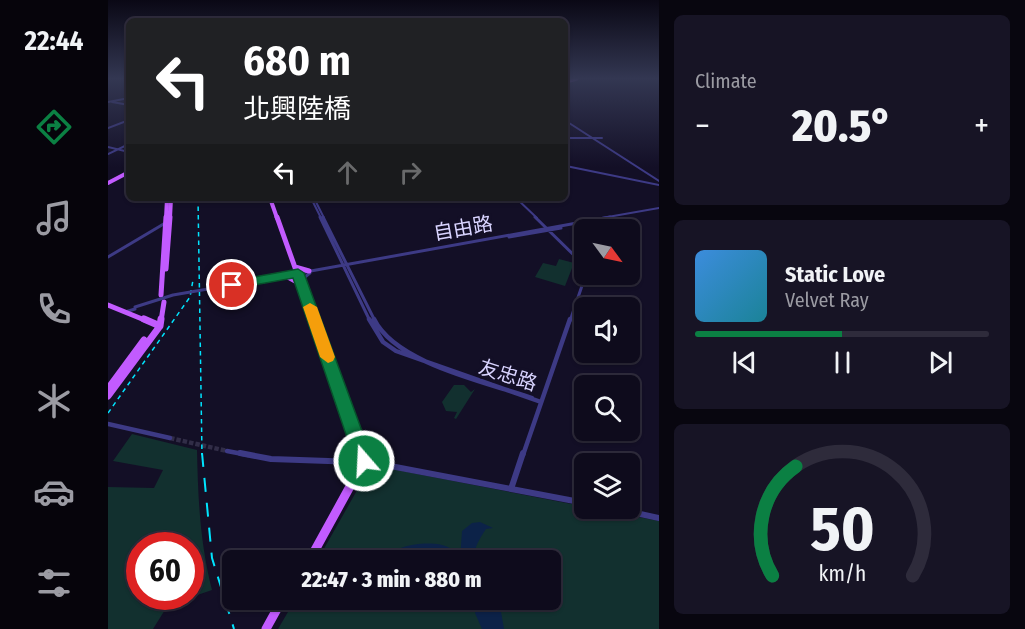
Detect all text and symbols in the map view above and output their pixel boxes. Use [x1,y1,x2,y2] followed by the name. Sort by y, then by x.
[25,25,83,57] text: 22:44
[243,36,351,86] text: 680 m
[144,42,222,120] icon: left
[695,69,757,93] text: Climate
[243,93,351,125] text: 北興陸橋
[792,99,892,153] text: 20.5°
[33,106,75,148] icon: directions
[695,106,710,146] text: −
[974,106,989,146] text: +
[268,156,301,189] icon: left
[331,156,364,189] icon: ahead
[394,156,427,189] icon: right
[33,197,75,239] icon: music
[431,211,495,245] street label: 自由路
[574,219,640,285] north arrow
[574,219,640,519] map controls
[206,259,257,310] pin
[785,261,885,288] text: Static Love
[215,268,248,301] icon: arrive
[33,288,75,330] icon: phone
[785,288,869,312] text: Velvet Ray
[574,297,640,363] button: sound
[728,346,761,379] icon: previous
[826,346,859,379] icon: pause
[924,346,957,379] icon: next
[476,354,540,396] street label: 友忠路
[574,375,640,441] button: search
[33,380,75,422] icon: climate
[332,429,396,493] position arrow
[574,453,640,519] button: layers
[33,471,75,513] icon: car
[810,492,874,567] text: 50
[126,532,204,610] speed limit sign: 60
[33,562,75,604] icon: filters
[818,562,866,588] text: km/h
[302,566,481,593] text: 22:47 · 3 min · 880 m

